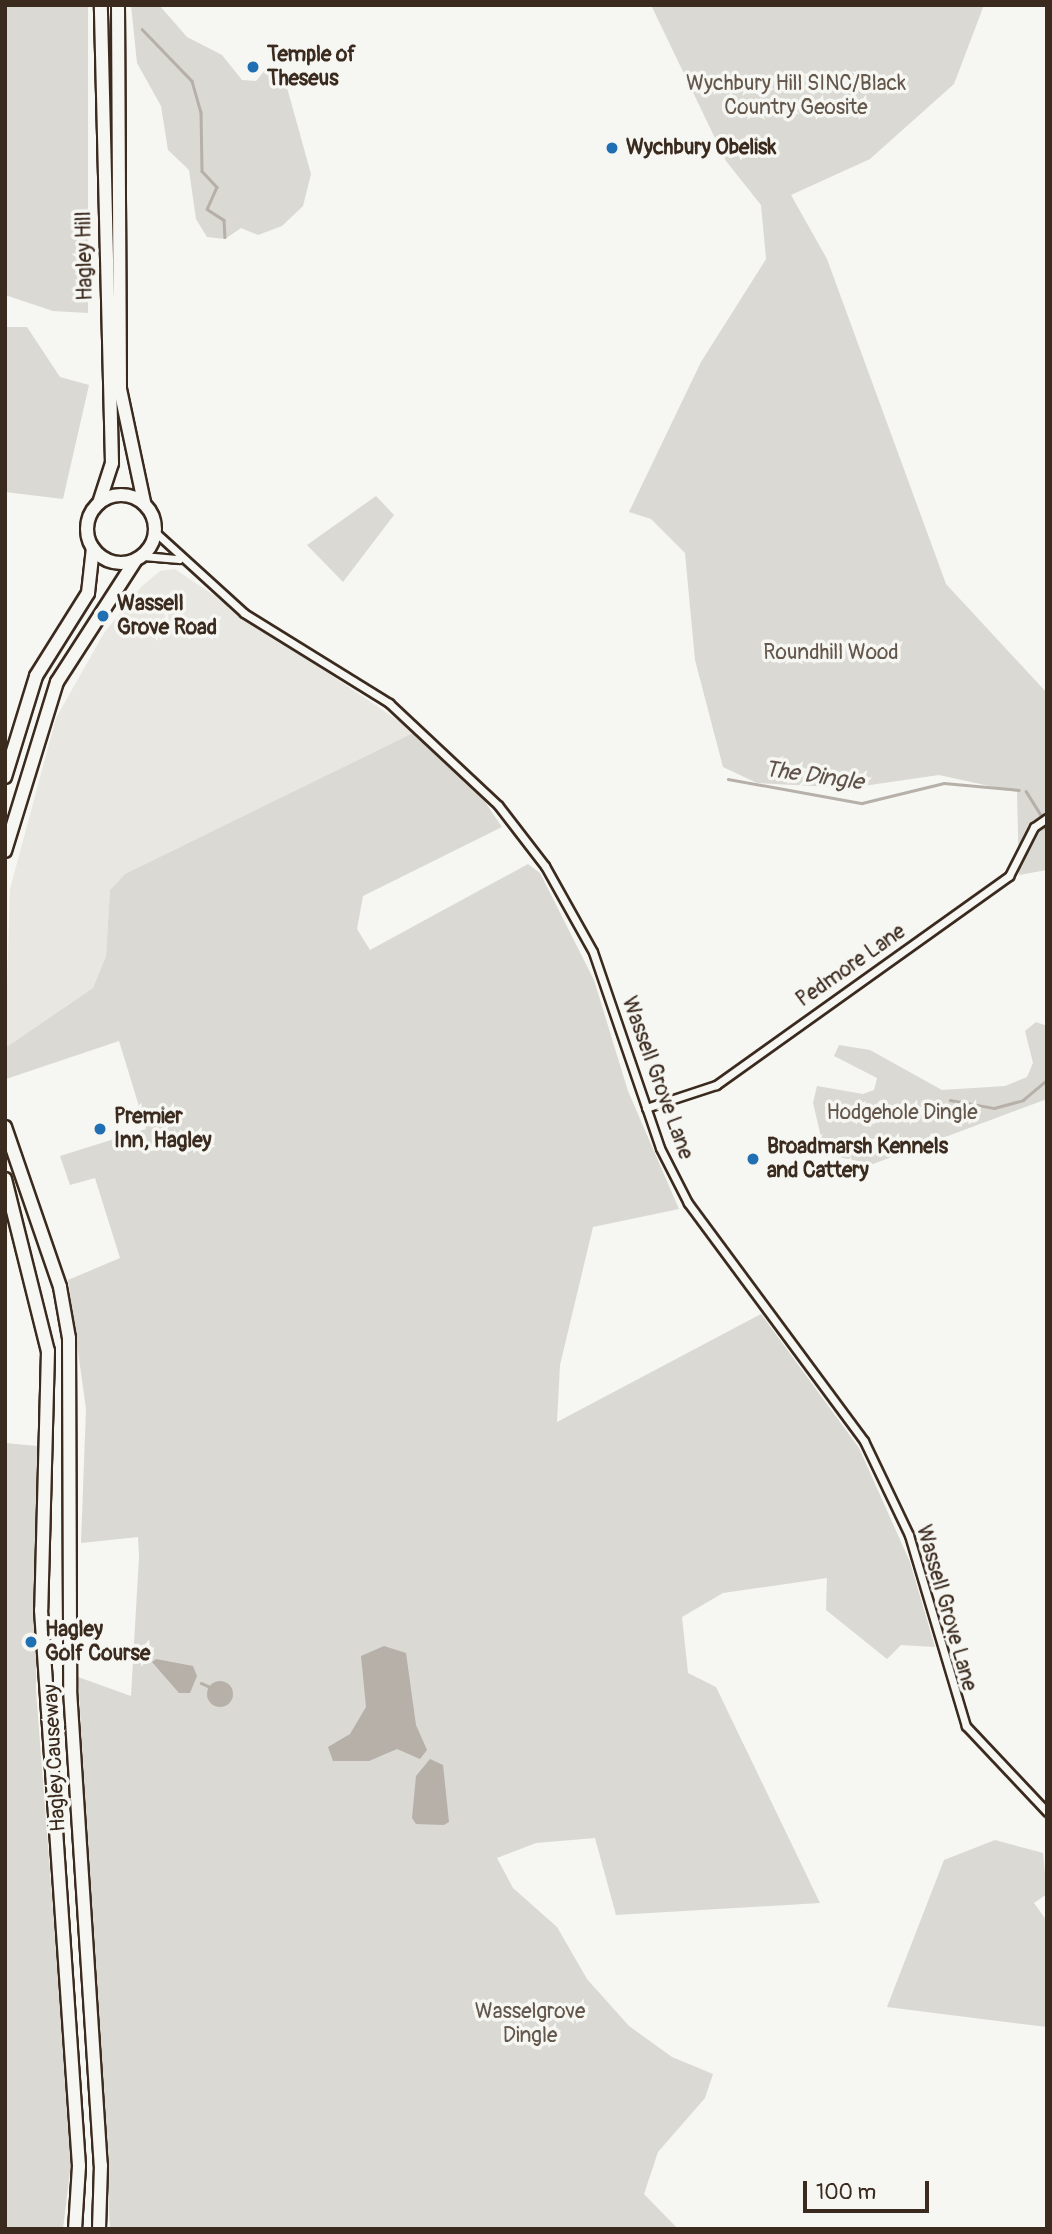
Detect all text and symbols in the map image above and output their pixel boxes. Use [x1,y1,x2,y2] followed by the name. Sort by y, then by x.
[267,42,356,92] place label: Temple of Theseus
[245,59,261,75] marker: Temple of Theseus
[686,71,906,121] park label: Wychbury Hill SINC/Black Country Geosite
[626,135,776,161] place label: Wychbury Obelisk
[604,140,620,156] marker: Wychbury Obelisk
[72,211,98,301] street label: Hagley Hill
[117,591,217,641] place label: Wassell Grove Road
[95,608,111,624] marker: Wassell Grove Road
[763,640,899,666] park label: Roundhill Wood
[763,755,865,797] water label: The Dingle
[792,919,910,1013] street label: Pedmore Lane
[616,993,698,1163] street label: Wassell Grove Lane
[826,1100,978,1126] park label: Hodgehole Dingle
[114,1104,212,1154] place label: Premier Inn, Hagley
[92,1121,108,1137] marker: Premier Inn, Hagley
[767,1134,948,1184] place label: Broadmarsh Kennels and Cattery
[745,1151,761,1167] marker: Broadmarsh Kennels and Cattery
[910,1522,982,1694] street label: Wassell Grove Lane
[45,1617,150,1667] place label: Hagley Golf Course
[23,1634,39,1650] marker: Hagley Golf Course
[39,1683,71,1833] street label: Hagley Causeway
[475,1999,585,2049] park label: Wasselgrove Dingle
[807,2168,933,2212] scale bar
[816,2179,876,2206] text: 100 m

